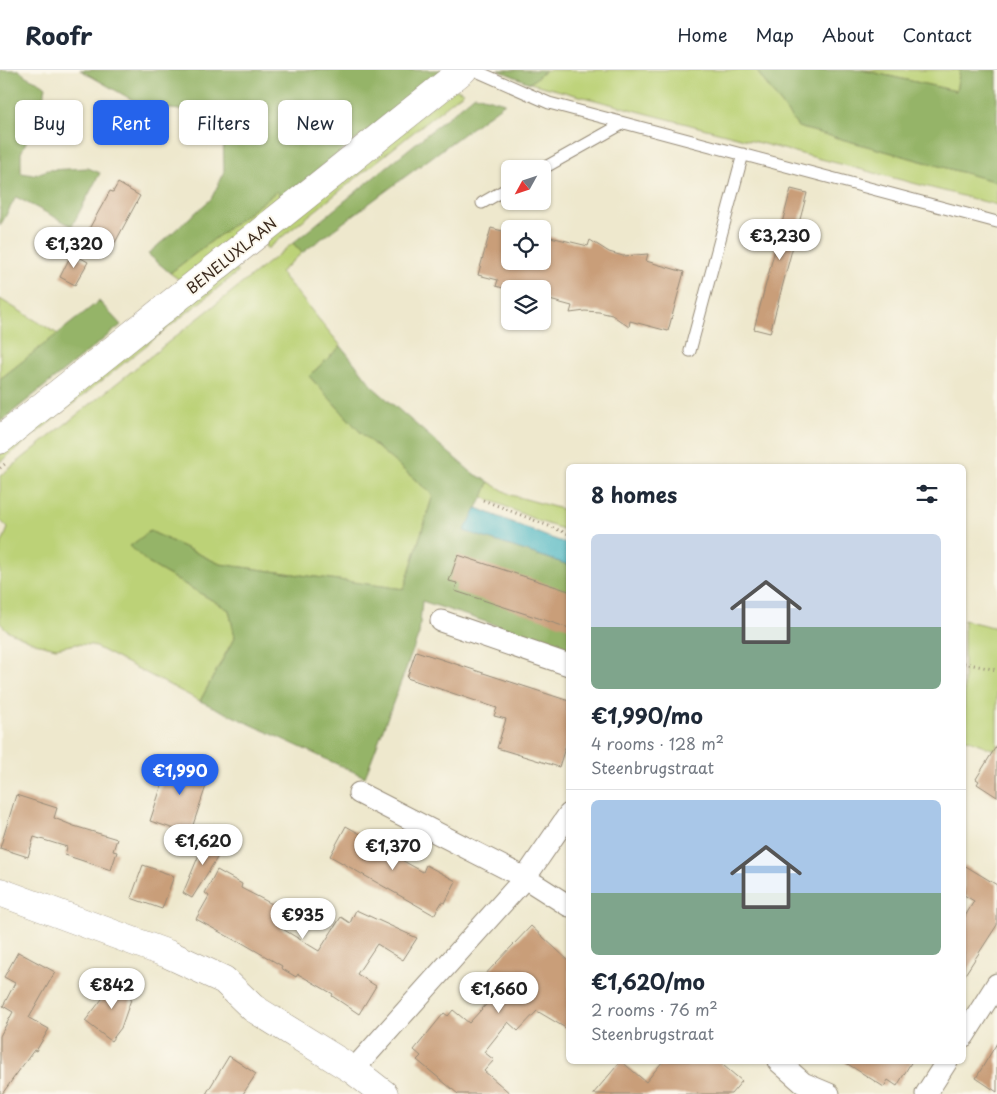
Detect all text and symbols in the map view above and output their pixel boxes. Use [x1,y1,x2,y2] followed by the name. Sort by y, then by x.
[25,17,92,53] text: Roofr
[677,21,727,48] text: Home
[755,21,794,48] text: Map
[822,21,874,48] text: About
[902,21,972,48] text: Contact
[15,100,83,145] chip: Buy
[93,100,169,145] chip: Rent
[179,100,268,145] chip: Filters
[278,100,352,145] chip: New
[501,160,551,210] north arrow
[501,160,551,330] map controls
[181,211,281,299] street label: BENELUXLAAN
[739,218,821,261] pin: €3,230
[501,220,551,270] button: locate
[750,223,810,247] text: €3,230
[33,226,115,269] pin: €1,320
[45,231,103,255] text: €1,320
[501,280,551,330] button: layers
[591,478,677,510] text: 8 homes
[913,480,941,508] icon: filters
[721,567,811,657] icon: home
[591,699,703,731] text: €1,990/mo
[591,731,724,755] text: 4 rooms · 128 m²
[139,754,221,796] pin: €1,990
[591,755,714,779] text: Steenbrugstraat
[152,758,208,782] text: €1,990
[162,824,244,866] pin: €1,620
[175,828,231,852] text: €1,620
[352,828,434,871] pin: €1,370
[721,832,811,922] icon: home
[365,833,421,857] text: €1,370
[273,898,333,940] pin: €935
[282,902,324,926] text: €935
[591,965,705,997] text: €1,620/mo
[82,968,142,1010] pin: €842
[90,972,134,996] text: €842
[458,972,540,1014] pin: €1,660
[470,976,528,1000] text: €1,660
[591,997,718,1021] text: 2 rooms · 76 m²
[591,1021,714,1045] text: Steenbrugstraat

